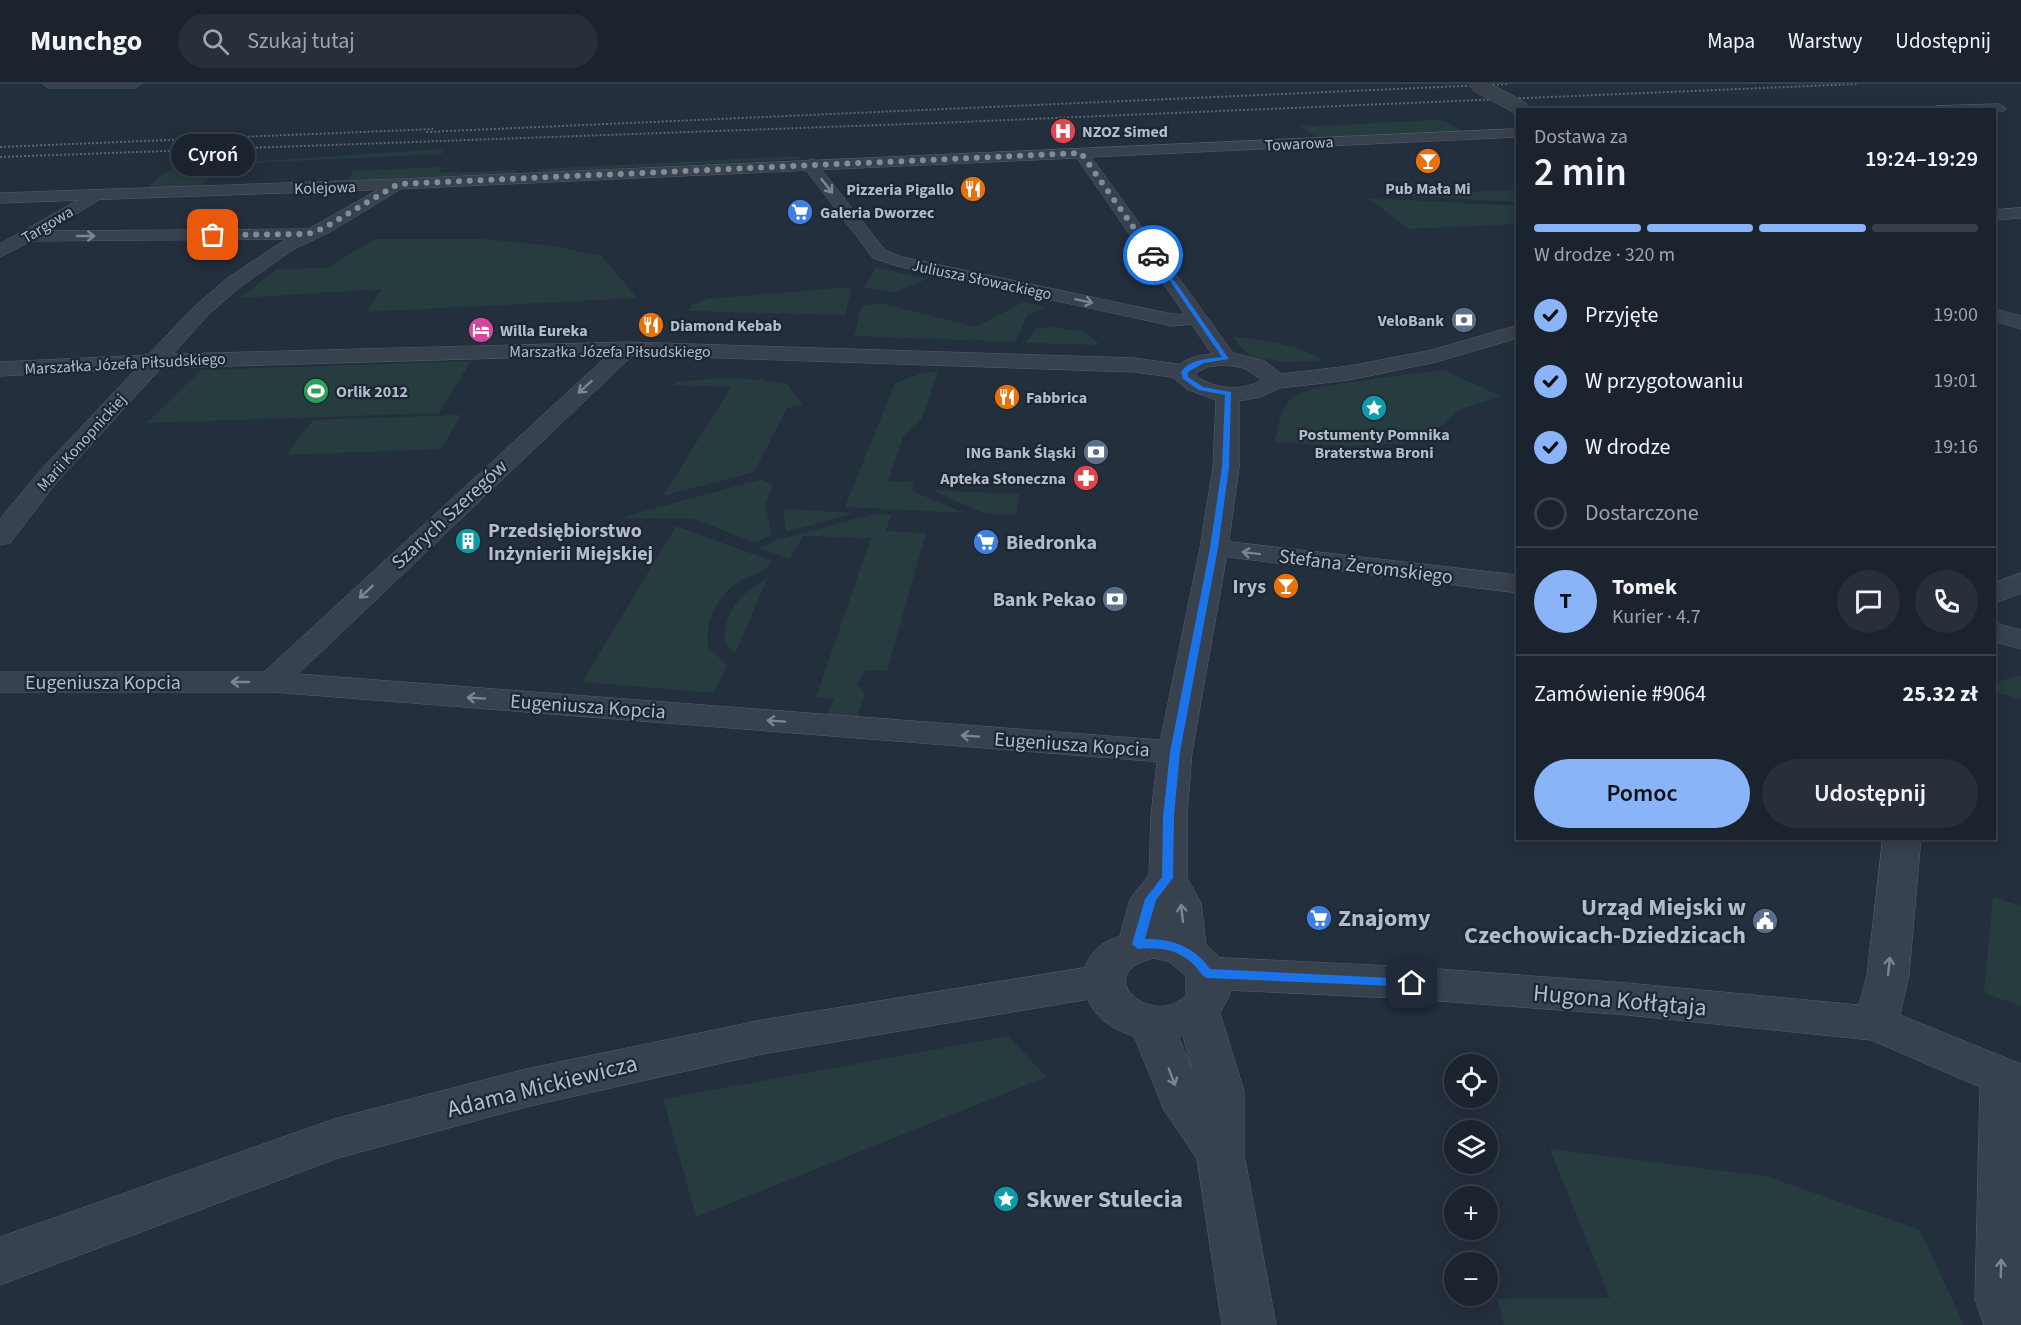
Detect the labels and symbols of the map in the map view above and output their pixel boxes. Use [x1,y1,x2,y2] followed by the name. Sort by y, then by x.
[1048,116,1078,146] hospital icon: NZOZ Simed
[1082,121,1168,143] place label: NZOZ Simed
[1264,131,1334,157] street label: Towarowa
[171,133,255,175] callout: Cyroń
[1413,146,1443,176] bar icon: Pub Mała Mi
[958,174,988,204] restaurant icon: Pizzeria Pigallo
[294,176,356,200] street label: Kolejowa
[820,178,833,194] one-way arrow
[1385,178,1471,200] place label: Pub Mała Mi
[846,179,954,201] place label: Pizzeria Pigallo
[785,197,815,227] supermarket icon: Galeria Dworzec
[18,201,78,249] street label: Targowa
[820,202,935,224] place label: Galeria Dworzec
[187,209,238,260] pin
[1123,225,1183,285] courier
[76,230,96,242] one-way arrow
[910,254,1054,306] street label: Juliusza Słowackiego
[1074,295,1093,307] one-way arrow
[1449,305,1479,335] bank icon: VeloBank
[636,310,666,340] restaurant icon: Diamond Kebab
[1377,310,1444,332] place label: VeloBank
[466,315,496,345] hotel icon: Willa Eureka
[670,315,782,337] place label: Diamond Kebab
[500,320,588,342] place label: Willa Eureka
[509,341,711,363] street label: Marszałka Józefa Piłsudskiego
[24,348,226,380] street label: Marszałka Józefa Piłsudskiego
[301,376,331,406] sports icon: Orlik 2012
[578,380,593,394] one-way arrow
[336,381,408,403] place label: Orlik 2012
[992,382,1022,412] restaurant icon: Fabbrica
[1026,387,1087,409] place label: Fabbrica
[32,389,131,496] street label: Marii Konopnickiej
[1359,393,1389,423] place icon: Postumenty Pomnika Braterstwa Broni
[1298,424,1450,464] place label: Postumenty Pomnika Braterstwa Broni
[1081,437,1111,467] bank icon: ING Bank Śląski
[966,442,1076,464] place label: ING Bank Śląski
[385,453,514,576] street label: Szarych Szeregów
[1071,463,1101,493] pharmacy icon: Apteka Słoneczna
[939,468,1066,490] place label: Apteka Słoneczna
[488,517,653,568] place label: Przedsiębiorstwo Inżynierii Miejskiej
[453,526,483,556] building icon: Przedsiębiorstwo Inżynierii Miejskiej
[971,527,1001,557] supermarket icon: Biedronka
[1006,529,1097,557] place label: Biedronka
[1277,542,1454,592] street label: Stefana Żeromskiego
[1242,547,1262,558] one-way arrow
[1271,571,1301,601] bar icon: Irys
[1233,573,1266,601] place label: Irys
[1100,584,1130,614] bank icon: Bank Pekao
[358,585,373,600] one-way arrow
[993,586,1096,614] place label: Bank Pekao
[25,669,181,697] street label: Eugeniusza Kopcia
[231,676,251,688] one-way arrow
[509,688,667,726] street label: Eugeniusza Kopcia
[467,692,487,703] one-way arrow
[766,715,786,726] one-way arrow
[993,726,1151,764] street label: Eugeniusza Kopcia
[960,730,980,741] one-way arrow
[1464,890,1746,953] place label: Urząd Miejski w Czechowicach-Dziedzicach
[1338,901,1431,936] place label: Znajomy
[1304,903,1334,933] supermarket icon: Znajomy
[1176,904,1187,924] one-way arrow
[1750,906,1780,936] public building icon: Urząd Miejski w Czechowicach-Dziedzicach
[1386,957,1437,1008] pin
[1884,957,1895,977] one-way arrow
[1532,975,1708,1026] street label: Hugona Kołłątaja
[443,1046,641,1127] street label: Adama Mickiewicza
[1168,1068,1179,1086] one-way arrow
[1026,1182,1183,1217] place label: Skwer Stulecia
[991,1184,1021,1214] place icon: Skwer Stulecia
[1995,1259,2007,1279] one-way arrow

